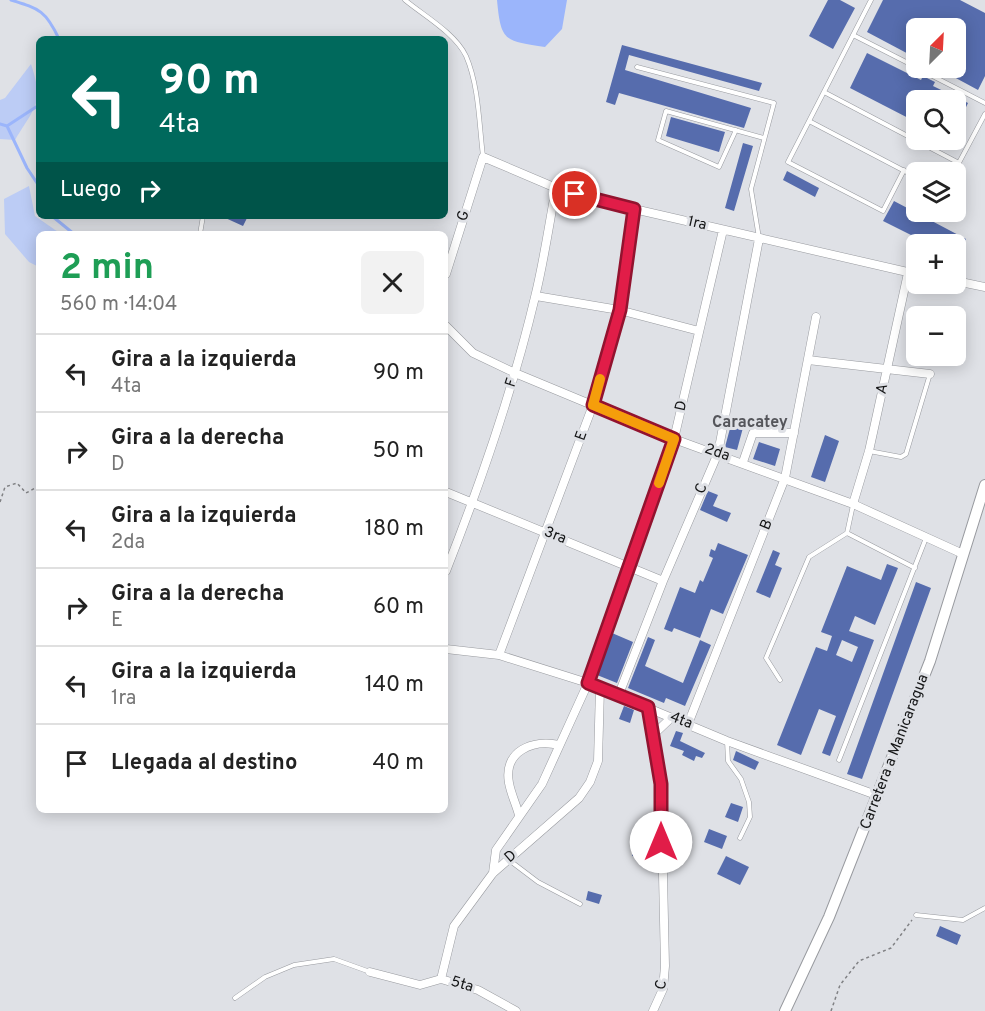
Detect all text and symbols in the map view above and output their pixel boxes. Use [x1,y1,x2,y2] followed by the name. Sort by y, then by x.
[906,18,966,78] north arrow
[906,18,966,366] map controls
[159,56,260,109] text: 90 m
[60,60,138,138] icon: left
[906,90,966,150] button: search
[159,108,200,142] text: 4ta
[906,162,966,222] button: layers
[549,168,600,219] pin
[133,174,166,207] icon: right
[60,177,121,204] text: Luego
[558,177,591,210] icon: arrive
[453,208,475,224] street label: G
[686,213,708,235] street label: 1ra
[906,234,966,294] button: +
[60,246,154,292] text: 2 min
[361,251,424,314] button: close
[60,292,177,318] text: 560 m · 14:04
[906,306,966,366] button: −
[111,347,297,374] text: Gira a la izquierda
[60,357,93,390] icon: left
[373,360,424,387] text: 90 m
[111,374,141,400] text: 4ta
[502,376,522,390] street label: F
[873,382,893,396] street label: A
[672,399,692,413] street label: D
[712,413,788,433] district label: Caracatey
[111,425,284,452] text: Gira a la derecha
[572,429,592,443] street label: E
[60,435,93,468] icon: right
[372,438,424,465] text: 50 m
[702,440,732,466] street label: 2da
[111,452,125,478] text: D
[691,481,713,497] street label: C
[111,503,297,530] text: Gira a la izquierda
[60,513,93,546] icon: left
[365,516,424,543] text: 180 m
[756,517,778,533] street label: B
[541,523,569,549] street label: 3ra
[111,530,145,556] text: 2da
[111,581,284,608] text: Gira a la derecha
[60,591,93,624] icon: right
[373,594,424,621] text: 60 m
[111,608,123,634] text: E
[111,659,297,686] text: Gira a la izquierda
[60,669,93,702] icon: left
[365,672,424,699] text: 140 m
[857,672,933,832] street label: Carretera a Manicaragua
[111,686,136,712] text: 1ra
[667,708,695,734] street label: 4ta
[60,747,93,780] icon: arrive
[111,750,297,777] text: Llegada al destino
[372,750,424,777] text: 40 m
[629,810,693,874] position arrow
[501,846,521,868] street label: D
[448,973,476,997] street label: 5ta
[652,978,672,992] street label: C

